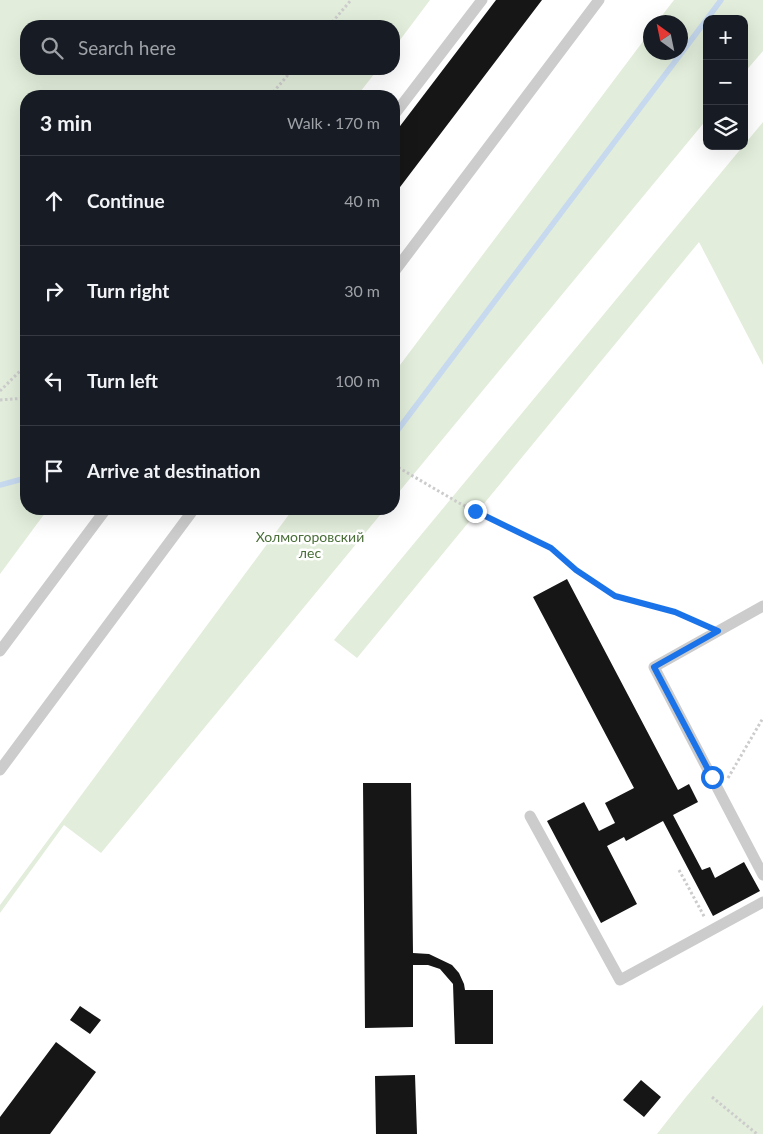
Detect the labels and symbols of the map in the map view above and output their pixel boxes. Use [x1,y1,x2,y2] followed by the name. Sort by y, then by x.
[643,15,688,60] north arrow
[464,500,487,523] route end
[256,528,364,561] park label: Холмогоровский лес
[701,766,724,789] route start

